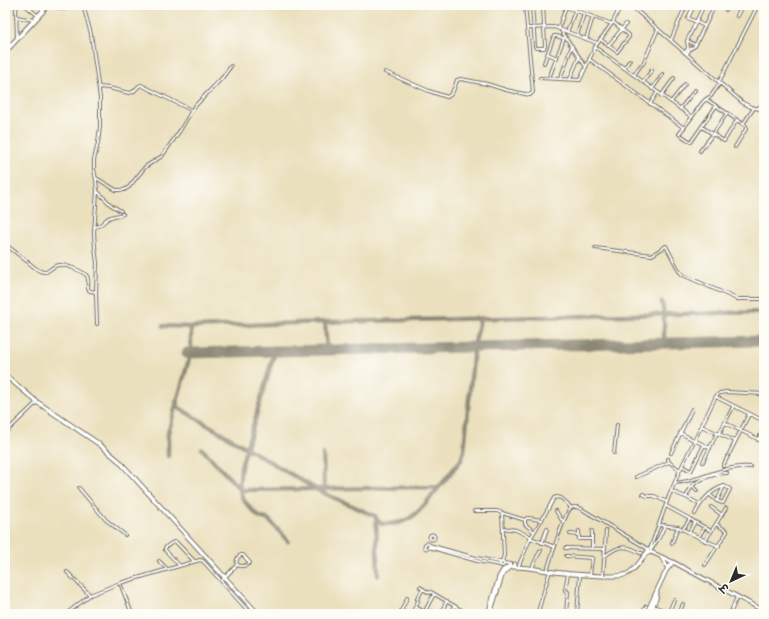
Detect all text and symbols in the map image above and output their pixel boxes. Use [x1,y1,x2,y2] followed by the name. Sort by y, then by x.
[711,561,751,601] north arrow
[714,577,734,598] text: उ

